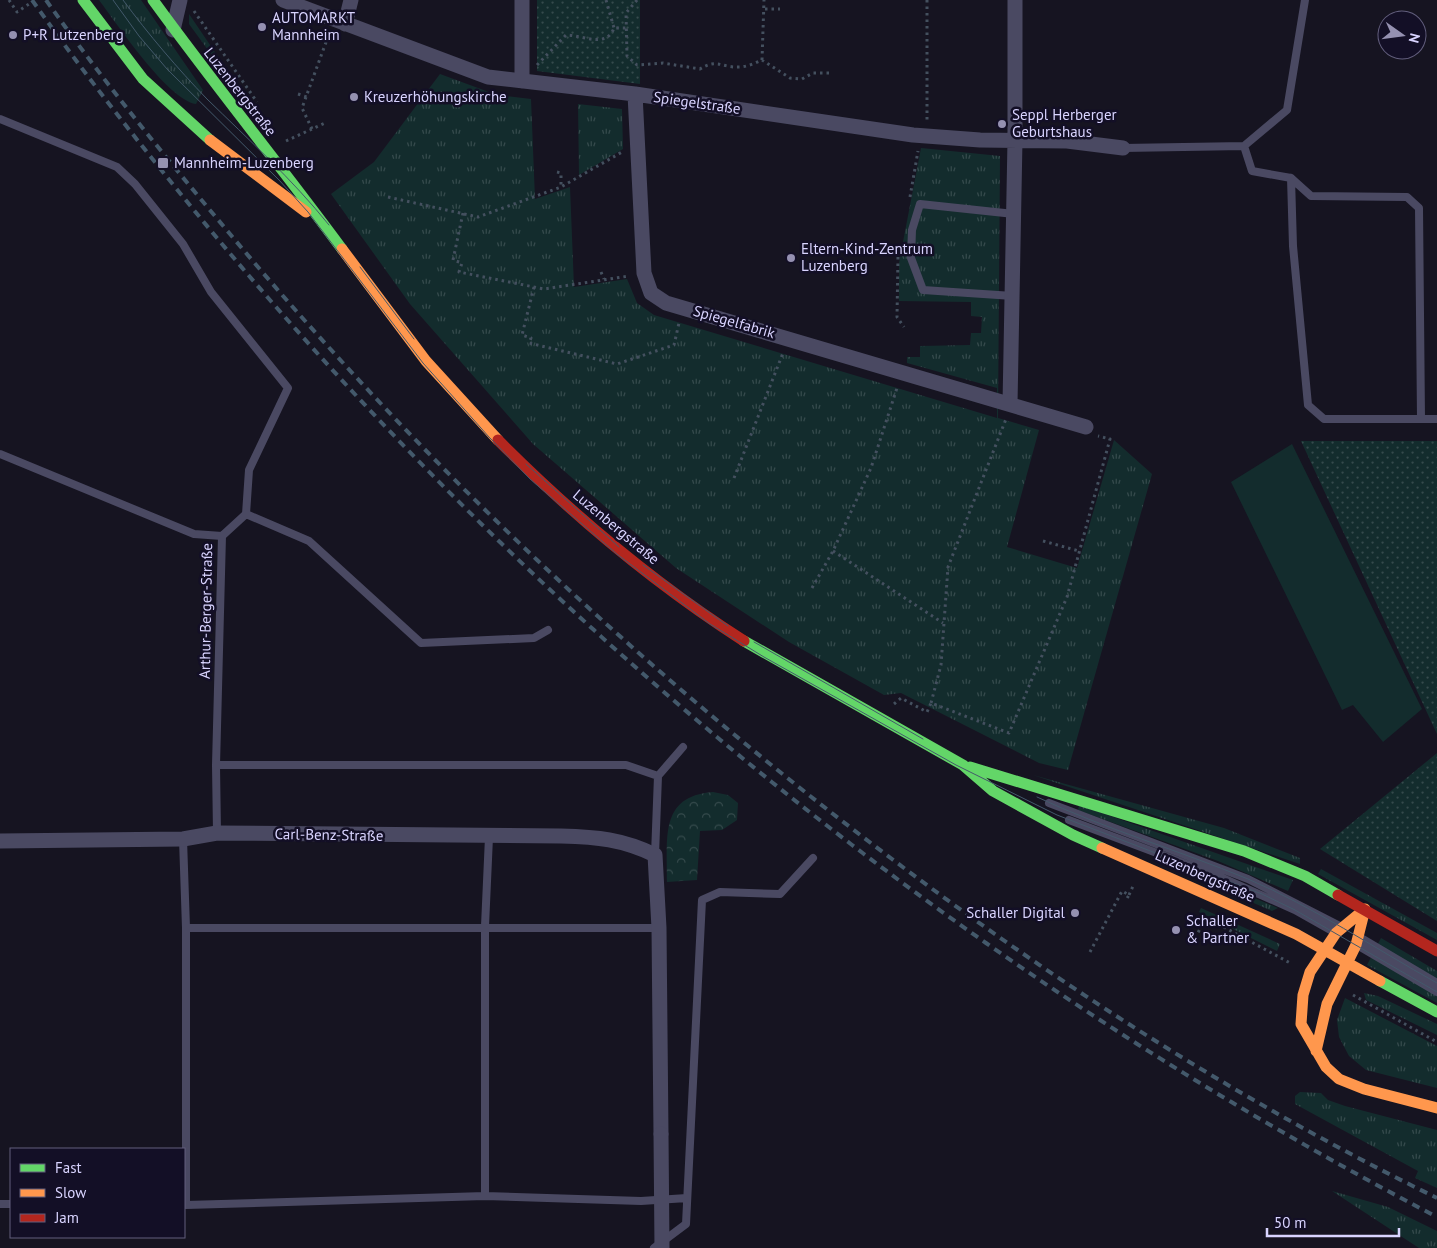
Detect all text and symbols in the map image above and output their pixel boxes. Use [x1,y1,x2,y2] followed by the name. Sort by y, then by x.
[272,8,356,44] place label: AUTOMARKT Mannheim
[1377,10,1427,60] north arrow
[256,21,268,33] marker: AUTOMARKT Mannheim
[23,25,124,44] place label: P+R Lutzenberg
[7,29,19,41] marker: P+R Lutzenberg
[1405,32,1424,45] text: N
[200,44,281,140] street label: Luzenbergstraße
[364,87,507,106] place label: Kreuzerhöhungskirche
[652,87,742,118] street label: Spiegelstraße
[348,91,360,103] marker: Kreuzerhöhungskirche
[1012,105,1117,141] place label: Seppl Herberger Geburtshaus
[996,118,1008,130] marker: Seppl Herberger Geburtshaus
[174,153,314,172] place label: Mannheim-Luzenberg
[156,156,170,170] marker: Mannheim-Luzenberg
[801,239,933,275] place label: Eltern-Kind-Zentrum Luzenberg
[785,252,797,264] marker: Eltern-Kind-Zentrum Luzenberg
[691,301,778,342] street label: Spiegelfabrik
[569,485,663,568] street label: Luzenbergstraße
[195,543,216,679] street label: Arthur-Berger-Straße
[274,824,384,845] street label: Carl-Benz-Straße
[1152,845,1258,906] street label: Luzenbergstraße
[966,903,1066,922] place label: Schaller Digital
[1069,907,1081,919] marker: Schaller Digital
[1186,911,1249,947] place label: Schaller & Partner
[1170,924,1182,936] marker: Schaller & Partner
[10,1148,185,1238] legend
[55,1158,82,1177] text: Fast
[55,1183,86,1202] text: Slow
[1267,1206,1400,1238] scale bar
[54,1208,79,1227] text: Jam
[1274,1213,1307,1232] text: 50 m

